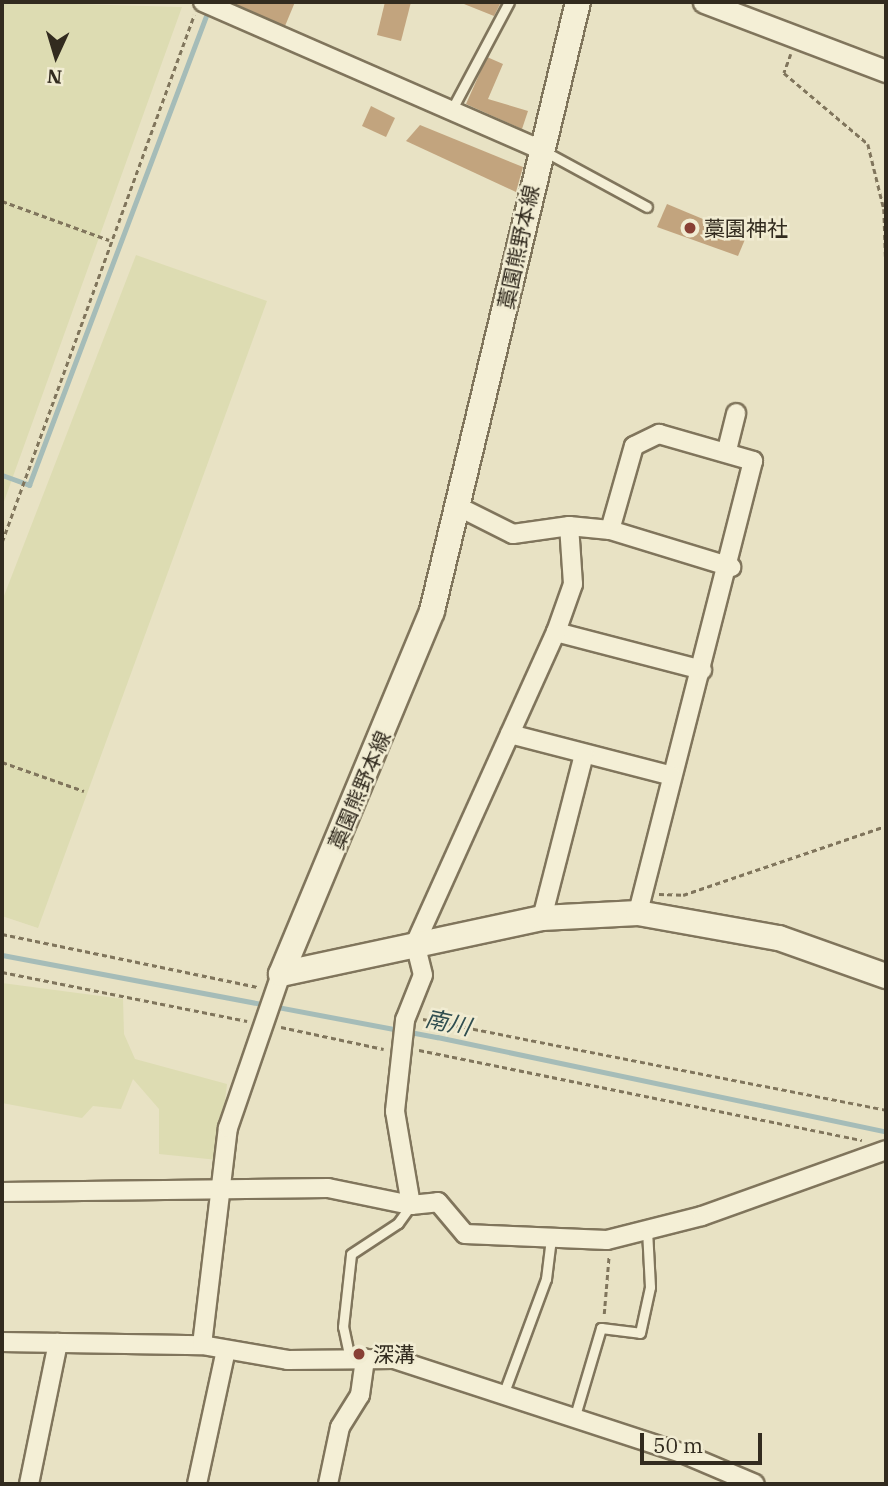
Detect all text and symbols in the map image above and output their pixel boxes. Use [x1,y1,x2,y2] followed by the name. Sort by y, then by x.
[21,21,91,91] north arrow
[46,64,63,89] text: N
[493,183,543,311] street label: 藁園熊野本線
[704,215,788,241] place label: 藁園神社
[682,220,698,236] marker: 藁園神社
[323,727,395,853] street label: 藁園熊野本線
[423,1004,473,1040] water label: 南川
[373,1341,415,1367] place label: 深溝
[351,1346,367,1362] marker: 深溝
[643,1420,766,1464] scale bar
[653,1431,703,1459] text: 50 m

